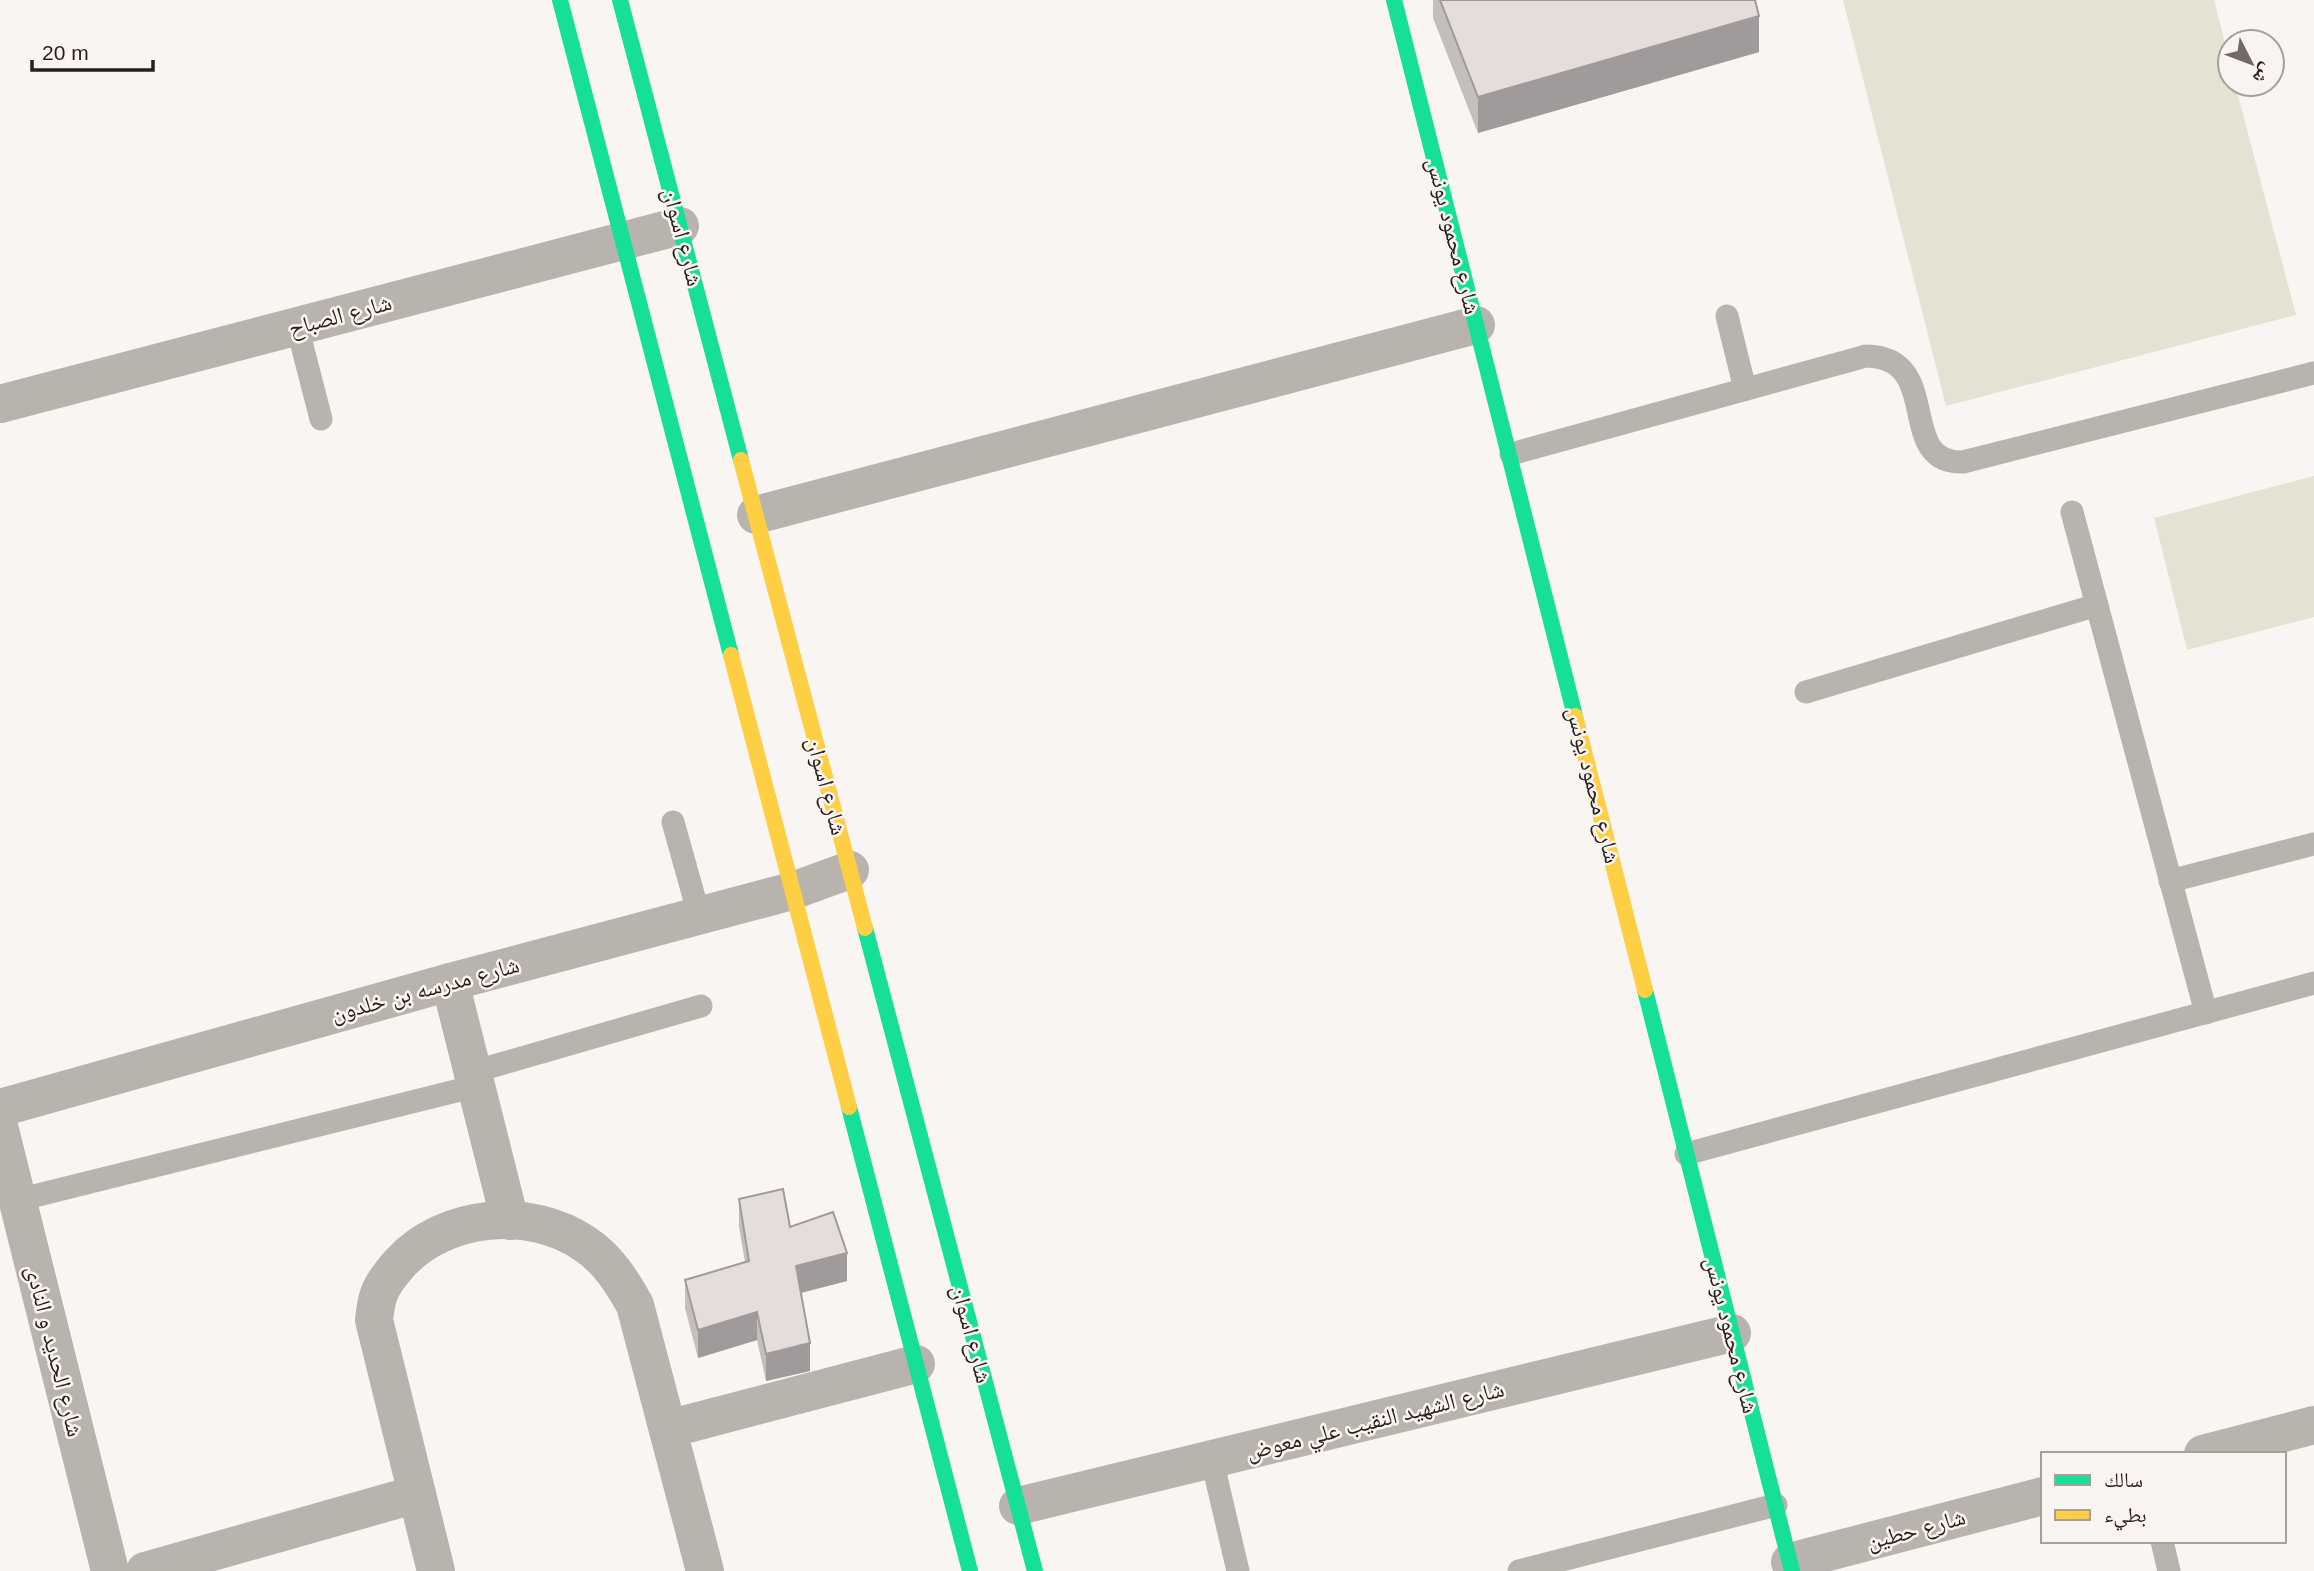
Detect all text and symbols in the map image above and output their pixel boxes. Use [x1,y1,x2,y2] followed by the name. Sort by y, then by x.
[32,28,152,72] scale bar
[2216,28,2286,98] north arrow
[42,41,89,64] text: 20 m
[2248,59,2278,89] text: ش
[1420,155,1486,317] street label: شارع محمود يونس
[656,185,709,289] street label: شارع اسوان
[286,289,395,343] street label: شارع الصباح
[1560,704,1626,866] street label: شارع محمود يونس
[800,734,853,838] street label: شارع اسوان
[328,951,523,1029] street label: شارع مدرسه بن خلدون
[1698,1254,1764,1416] street label: شارع محمود يونس
[19,1263,89,1440] street label: شارع الحديد و النادى
[945,1282,998,1386] street label: شارع اسوان
[1243,1375,1508,1470] street label: شارع الشهيد النقيب علي معوض
[2041,1452,2286,1543] legend
[2104,1468,2143,1491] text: سالك
[1864,1503,1969,1557] street label: شارع حطين
[2104,1503,2147,1531] text: بطيء

